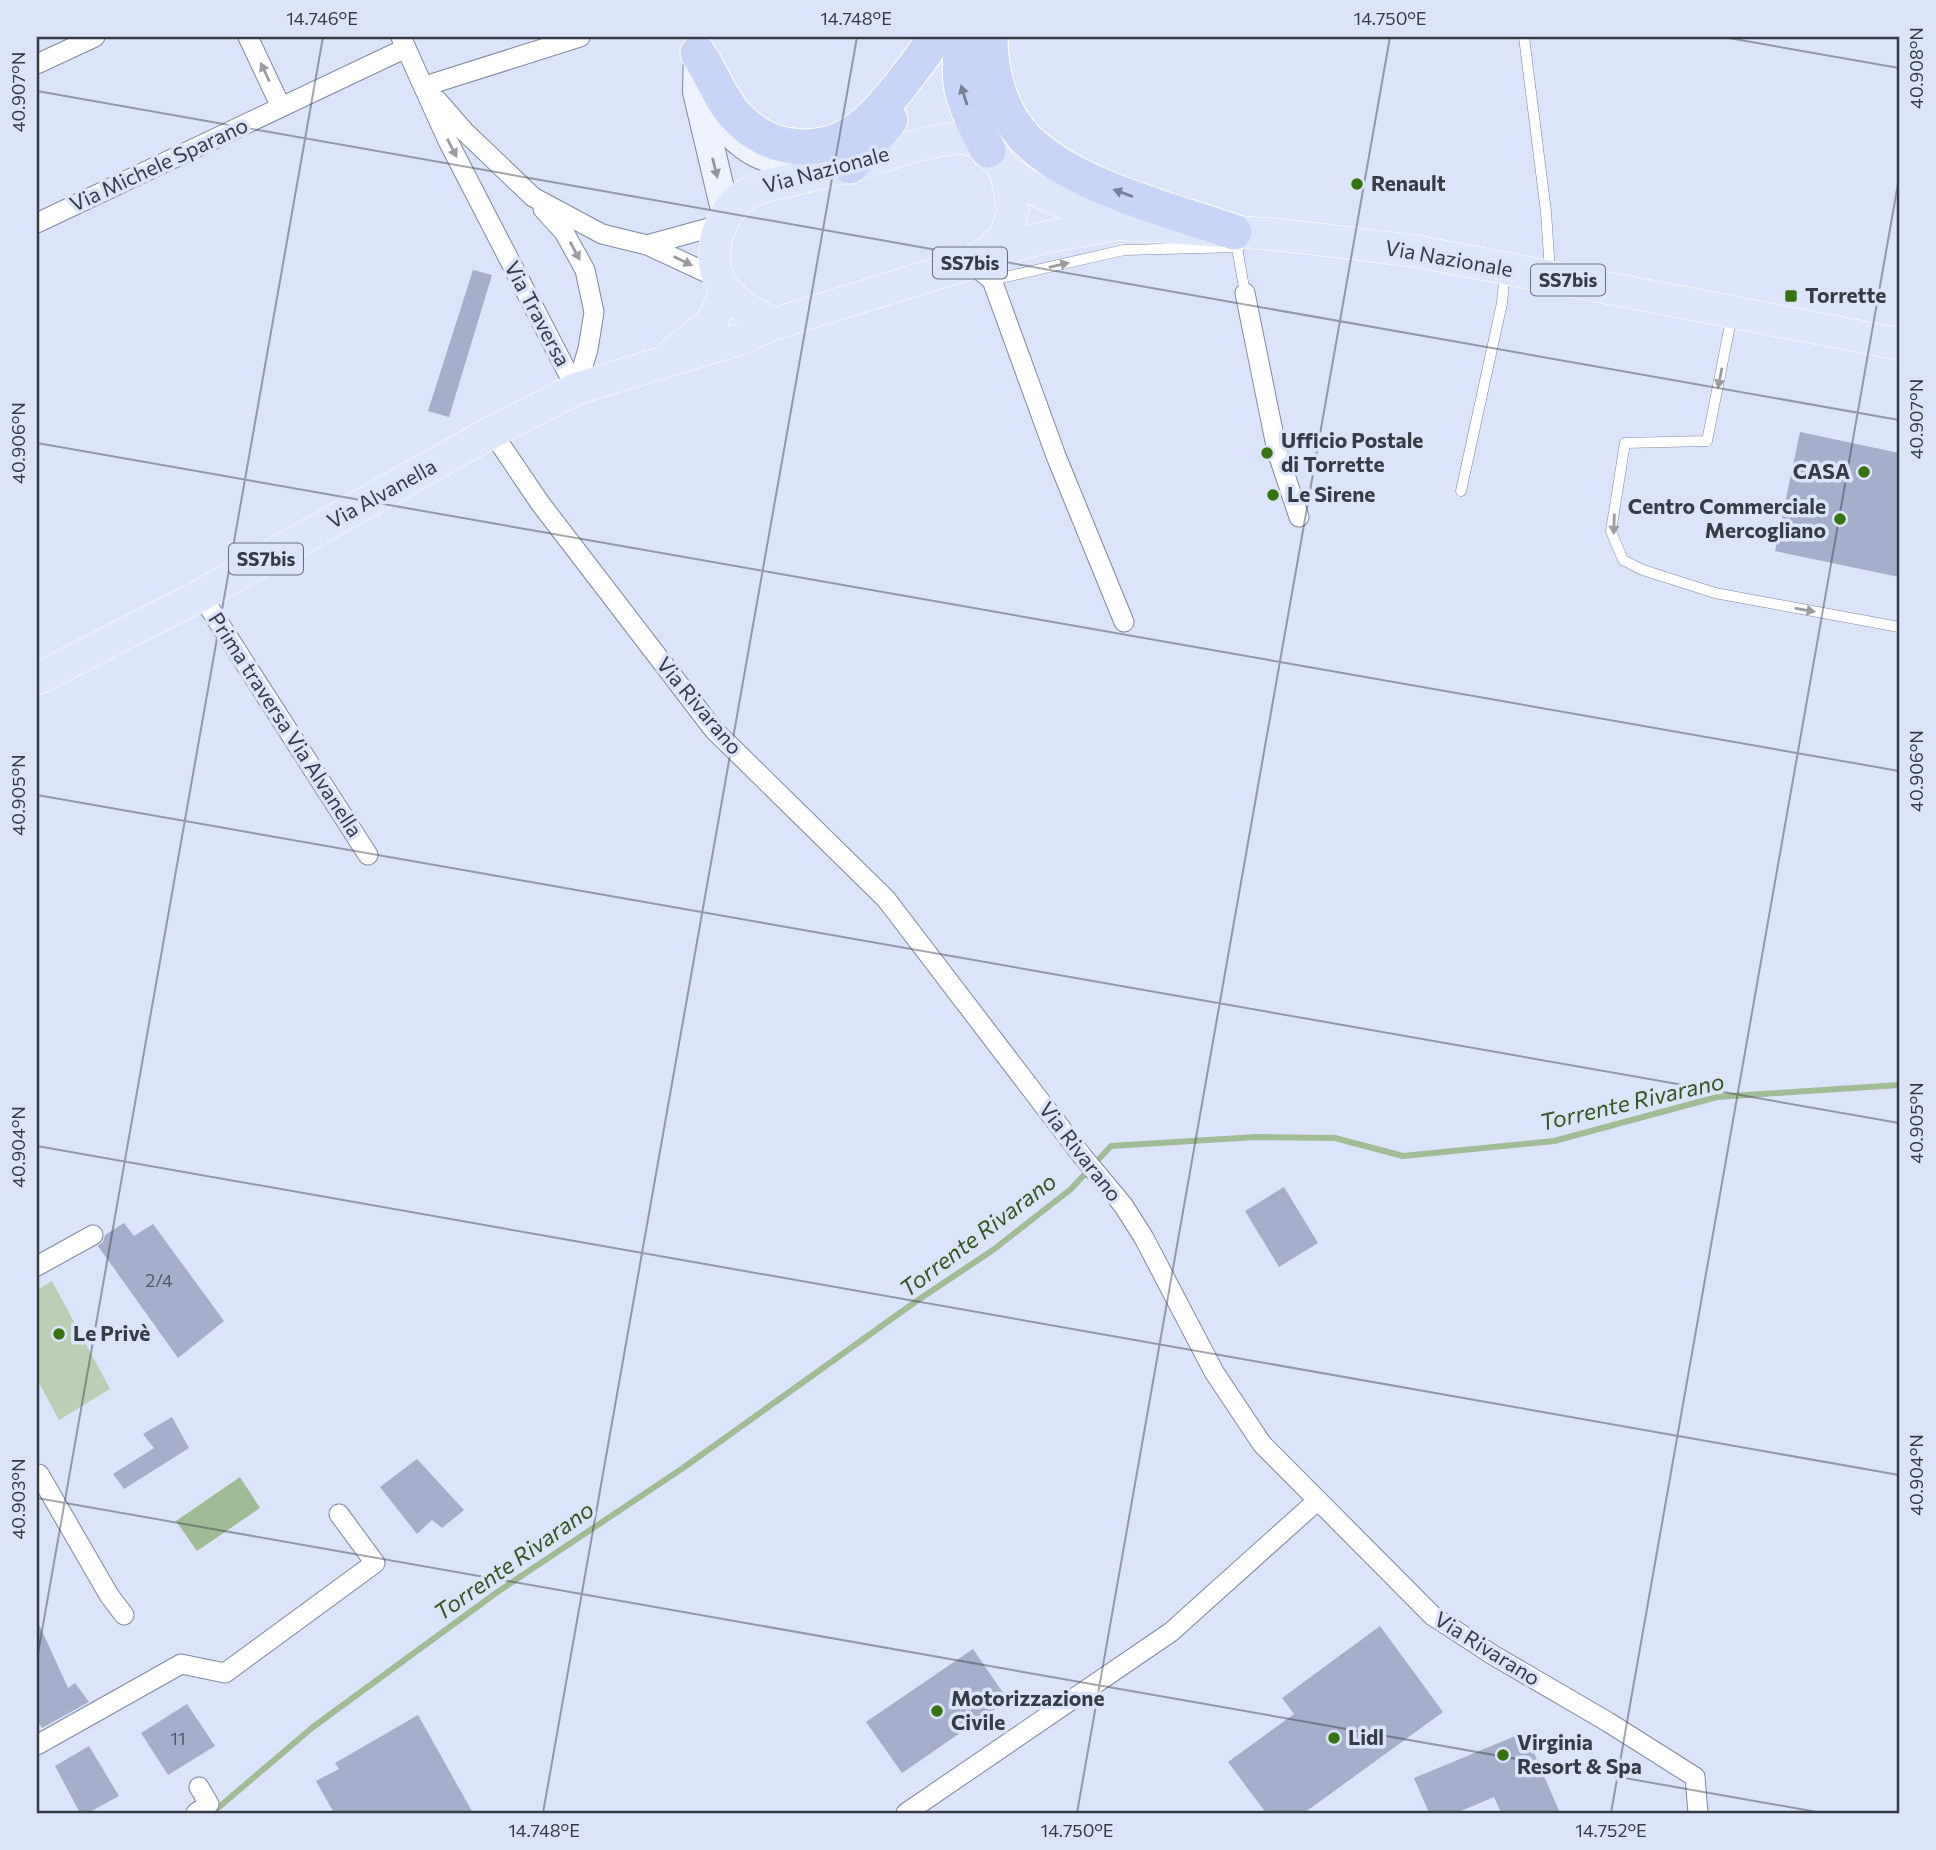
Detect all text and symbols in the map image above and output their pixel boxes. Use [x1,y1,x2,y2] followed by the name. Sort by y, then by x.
[286,7,358,29] text: 14.746°E
[820,7,892,29] text: 14.748°E
[1353,7,1427,29] text: 14.750°E
[1905,27,1927,109] text: 40.908°N
[7,52,29,132] text: 40.907°N
[259,62,271,82] one-way arrow
[958,85,969,106] one-way arrow
[65,111,251,216] street label: Via Michele Sparano
[446,138,457,158] one-way arrow
[760,140,891,197] street label: Via Nazionale
[711,158,721,179] one-way arrow
[1371,170,1446,195] place label: Renault
[1349,176,1365,192] marker: Renault
[1113,187,1134,198] one-way arrow
[1383,234,1515,281] street label: Via Nazionale
[569,241,581,261] one-way arrow
[933,247,1007,278] road number: SS7bis
[500,256,576,370] street label: Via Traversa
[673,256,693,267] one-way arrow
[1048,259,1070,270] one-way arrow
[1531,264,1605,296] road number: SS7bis
[1805,282,1886,307] place label: Torrette
[1783,288,1799,304] marker: Torrette
[1714,367,1725,389] one-way arrow
[1905,379,1927,459] text: 40.907°N
[7,402,29,484] text: 40.906°N
[1281,427,1423,476] place label: Ufficio Postale di Torrette
[1259,445,1275,461] marker: Ufficio Postale di Torrette
[322,452,440,533] street label: Via Alvanella
[1793,458,1850,483] place label: CASA
[1856,464,1872,480] marker: CASA
[1287,481,1375,506] place label: Le Sirene
[1265,487,1281,503] marker: Le Sirene
[1628,493,1826,542] place label: Centro Commerciale Mercogliano
[1832,511,1848,527] marker: Centro Commerciale Mercogliano
[1608,513,1619,535] one-way arrow
[229,544,303,574] road number: SS7bis
[1794,605,1816,616] one-way arrow
[204,607,368,841] street label: Prima traversa Via Alvanella
[652,651,748,759] street label: Via Rivarano
[1905,730,1927,812] text: 40.906°N
[7,754,29,836] text: 40.905°N
[1537,1066,1727,1136] water label: Torrente Rivarano
[1905,1082,1927,1164] text: 40.905°N
[1035,1096,1128,1206] street label: Via Rivarano
[7,1106,29,1188] text: 40.904°N
[894,1166,1061,1302] water label: Torrente Rivarano
[145,1269,173,1291] house number: 2/4
[73,1320,150,1345] place label: Le Privè
[51,1326,67,1342] marker: Le Privè
[1905,1434,1927,1516] text: 40.904°N
[7,1458,29,1540] text: 40.903°N
[428,1495,599,1626] water label: Torrente Rivarano
[1430,1605,1545,1690] street label: Via Rivarano
[951,1685,1105,1734] place label: Motorizzazione Civile
[929,1703,945,1719] marker: Motorizzazione Civile
[1348,1724,1384,1749] place label: Lidl
[170,1727,186,1749] house number: 11
[1517,1729,1642,1778] place label: Virginia Resort & Spa
[1326,1730,1342,1746] marker: Lidl
[1495,1747,1511,1763] marker: Virginia Resort & Spa
[508,1819,580,1841] text: 14.748°E
[1040,1819,1114,1841] text: 14.750°E
[1575,1819,1647,1841] text: 14.752°E

